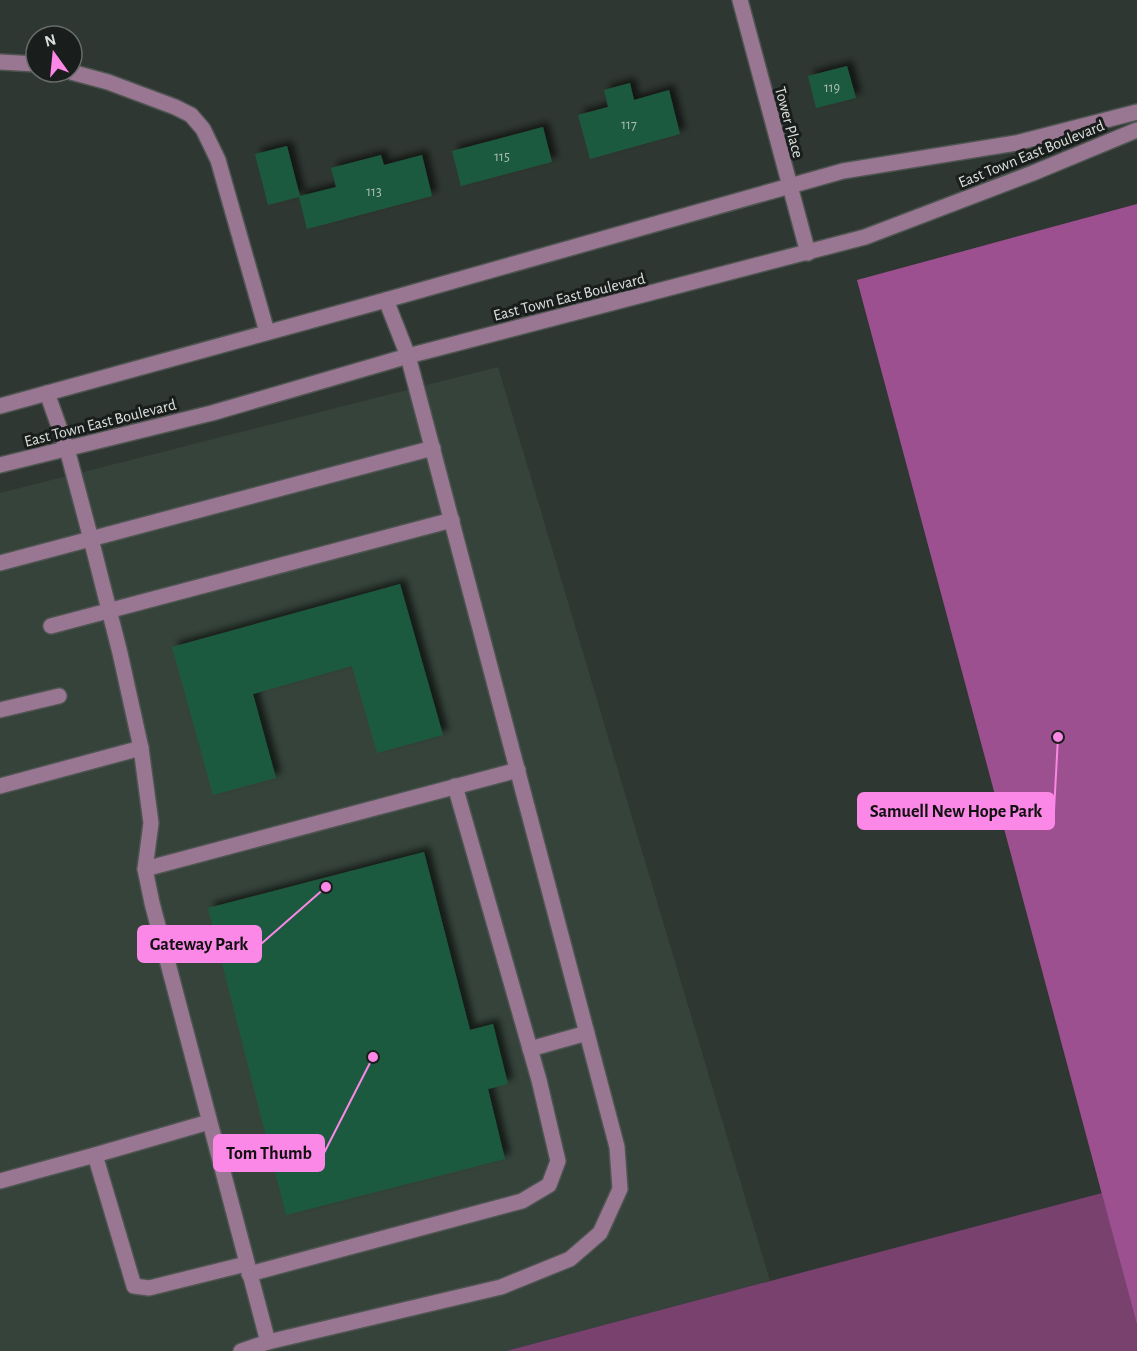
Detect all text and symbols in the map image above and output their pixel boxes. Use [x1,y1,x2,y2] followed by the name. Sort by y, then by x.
[24,24,84,84] north arrow
[43,31,58,50] text: N
[824,81,840,95] house number: 119
[772,85,806,160] street label: Tower Place
[956,117,1107,191] street label: East Town East Boulevard
[621,118,637,132] house number: 117
[494,150,510,164] house number: 115
[366,185,382,199] house number: 113
[492,270,647,324] street label: East Town East Boulevard
[23,396,178,450] street label: East Town East Boulevard
[858,793,1054,829] callout: Samuell New Hope Park
[870,803,1042,821] text: Samuell New Hope Park
[138,926,261,962] callout: Gateway Park
[150,936,248,954] text: Gateway Park
[214,1135,324,1171] callout: Tom Thumb
[226,1145,312,1163] text: Tom Thumb

